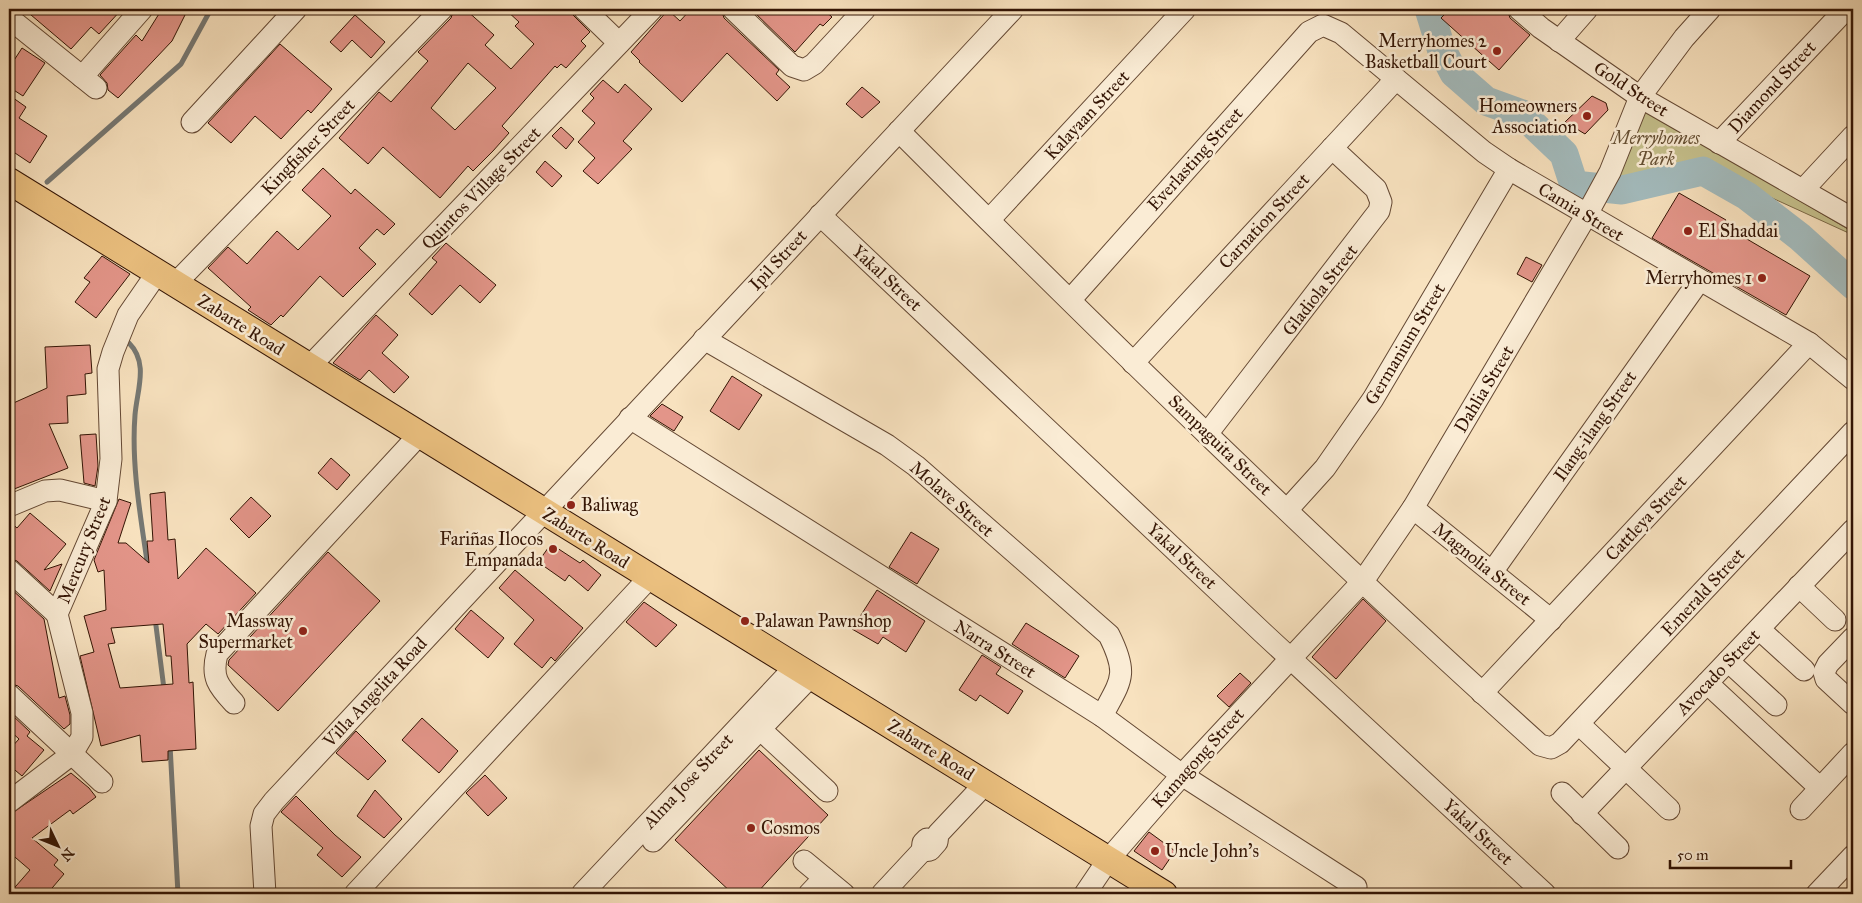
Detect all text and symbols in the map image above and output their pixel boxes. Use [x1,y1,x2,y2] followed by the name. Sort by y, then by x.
[1365,30,1488,73] place label: Merryhomes 2 Basketball Court
[1724,36,1821,138] street label: Diamond Street
[1491,45,1503,57] marker: Merryhomes 2 Basketball Court
[1589,57,1673,122] street label: Gold Street
[1040,65,1135,164] street label: Kalayaan Street
[256,94,361,201] street label: Kingfisher Street
[1478,95,1577,138] place label: Homeowners Association
[1143,102,1249,216] street label: Everlasting Street
[1581,110,1593,122] marker: Homeowners Association
[417,122,546,255] street label: Quintos Village Street
[1610,127,1701,170] park label: Merryhomes Park
[1214,168,1314,273] street label: Carnation Street
[1534,178,1628,247] street label: Camia Street
[1698,220,1778,242] place label: El Shaddai
[744,225,812,295] street label: Ipil Street
[1682,225,1694,237] marker: El Shaddai
[848,240,927,316] street label: Yakal Street
[1278,240,1363,340] street label: Gladiola Street
[1645,267,1752,289] place label: Merryhomes 1
[1756,272,1768,284] marker: Merryhomes 1
[1360,279,1450,409] street label: Germanium Street
[194,290,288,360] street label: Zabarte Road
[1449,341,1519,437] street label: Dahlia Street
[1549,366,1642,486] street label: Ilang-ilang Street
[1163,390,1277,501] street label: Sampaguita Street
[905,456,999,542] street label: Molave Street
[1601,470,1692,566] street label: Cattleya Street
[53,493,116,607] street label: Mercury Street
[581,494,638,517] place label: Baliwag
[565,499,577,511] marker: Baliwag
[539,503,633,573] street label: Zabarte Road
[1143,518,1222,594] street label: Yakal Street
[1428,518,1536,611] street label: Magnolia Street
[439,528,543,571] place label: Fariñas Ilocos Empanada
[547,543,559,555] marker: Fariñas Ilocos Empanada
[1657,543,1750,641] street label: Emerald Street
[198,610,294,653] place label: Massway Supermarket
[755,610,892,632] place label: Palawan Pawnshop
[739,615,751,627] marker: Palawan Pawnshop
[950,615,1040,683] street label: Narra Street
[1671,624,1765,720] street label: Avocado Street
[297,625,309,637] marker: Massway Supermarket
[318,632,432,753] street label: Villa Angelita Road
[1147,703,1250,813] street label: Kamagong Street
[884,715,978,785] street label: Zabarte Road
[638,728,739,835] street label: Alma Jose Street
[1439,794,1518,870] street label: Yakal Street
[761,817,820,839] place label: Cosmos
[32,820,82,870] north arrow
[745,822,757,834] marker: Cosmos
[1670,838,1791,870] scale bar
[1165,840,1259,863] place label: Uncle John's
[57,844,77,865] text: N
[1149,845,1161,857] marker: Uncle John's
[1677,846,1709,864] text: 50 m

